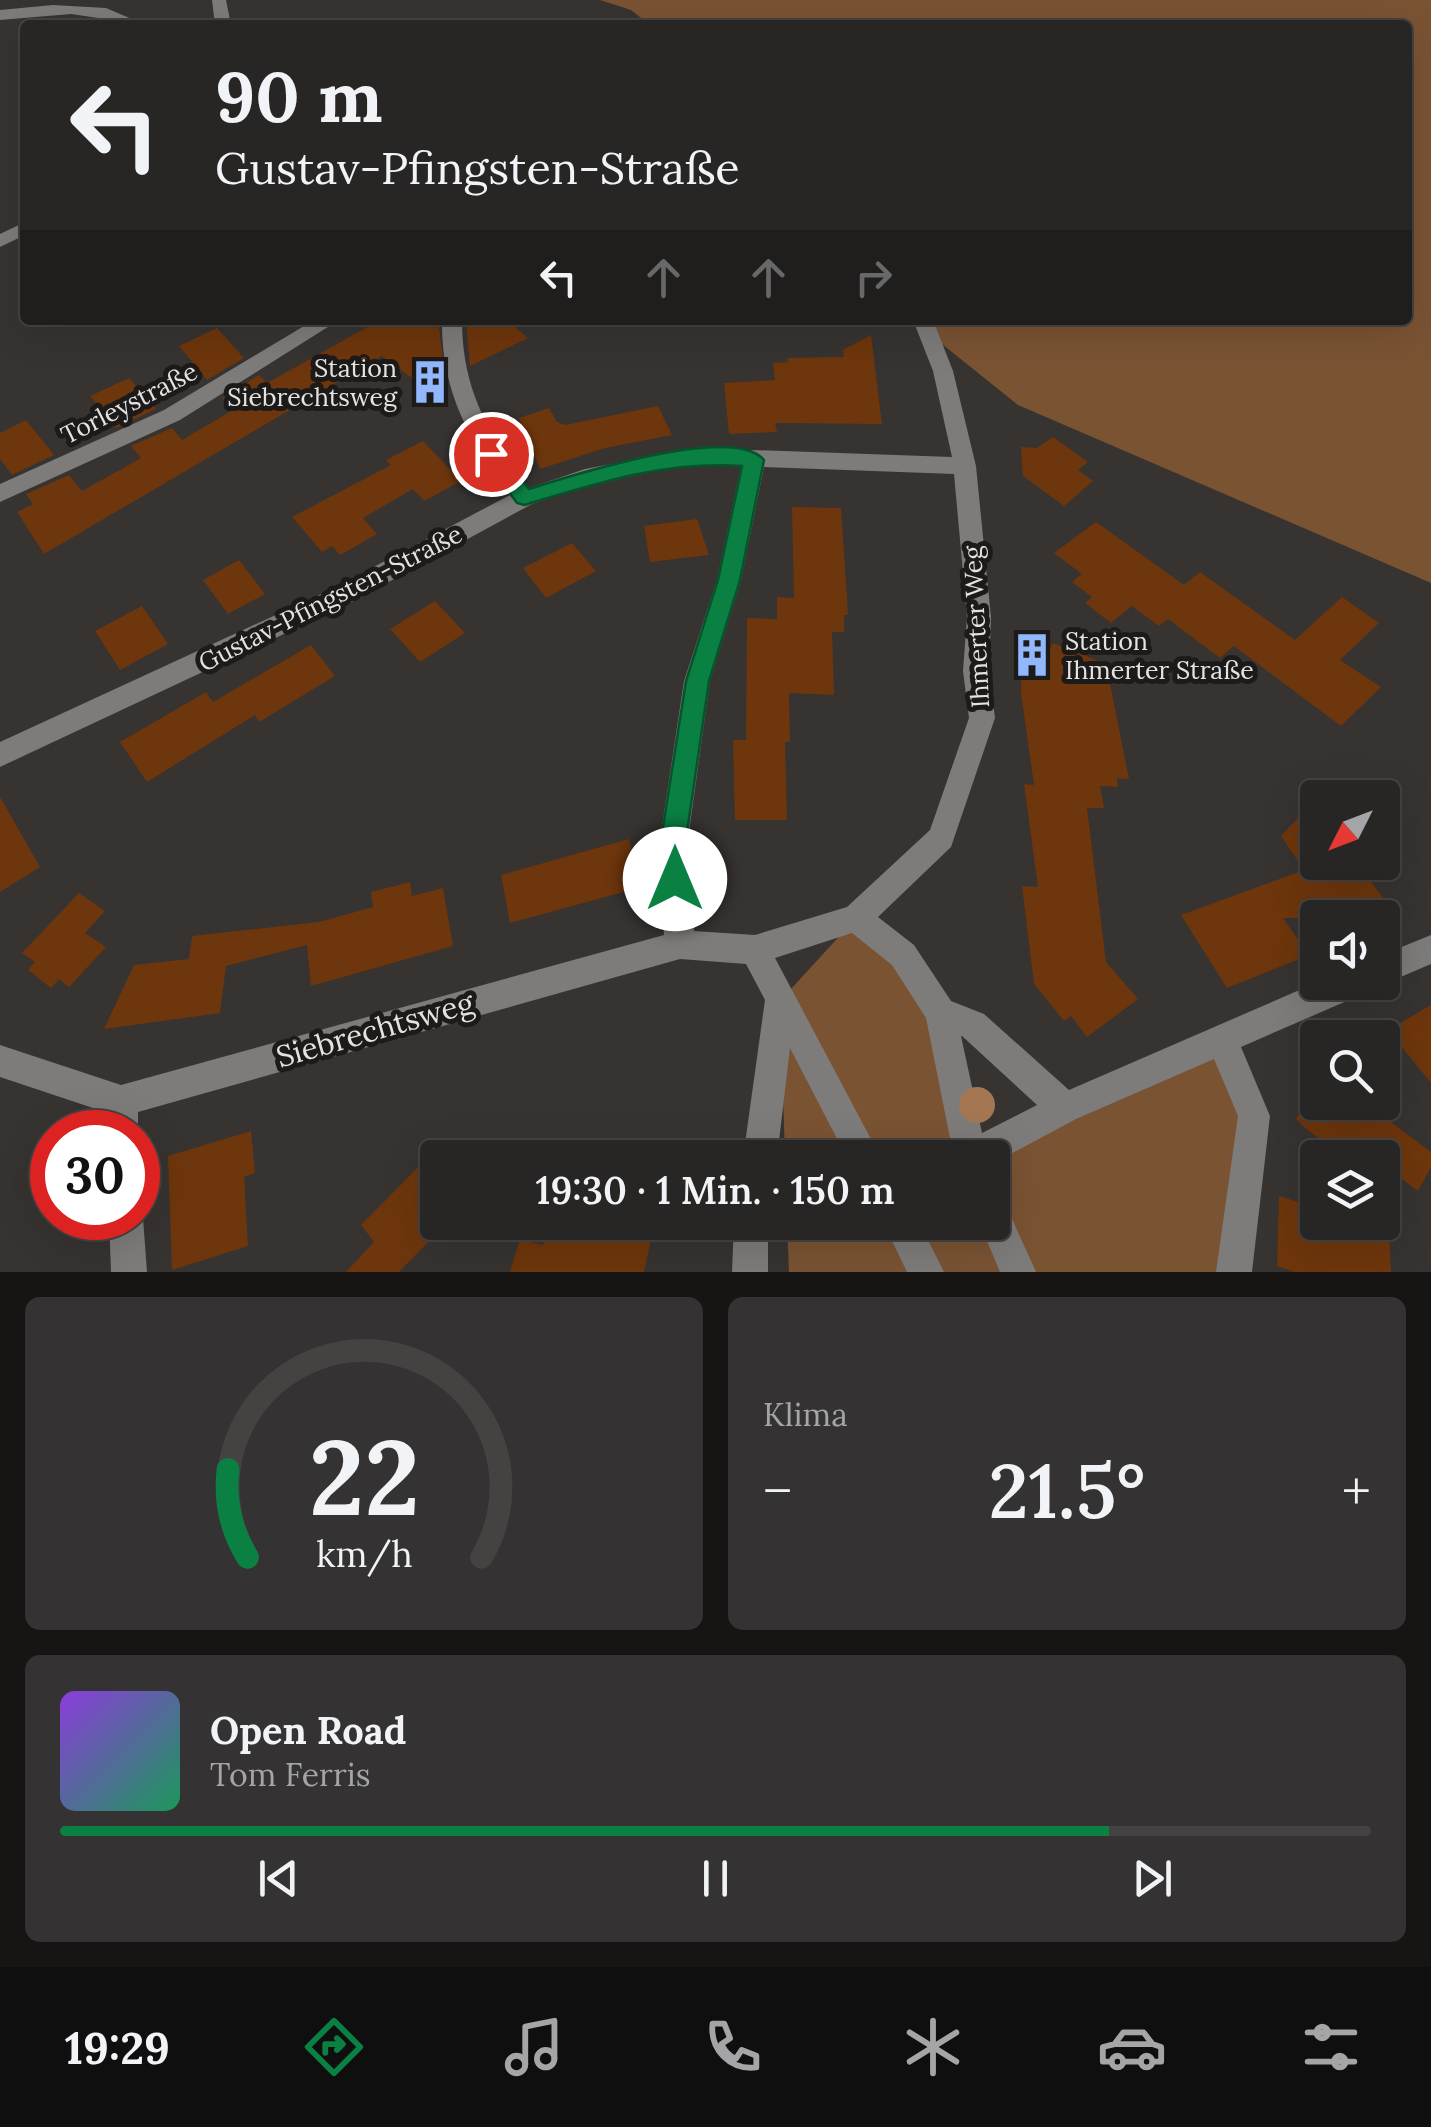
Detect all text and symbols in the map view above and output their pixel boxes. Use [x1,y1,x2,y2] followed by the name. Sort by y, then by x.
[215,52,383,141] text: 90 m
[50,60,180,190] icon: left
[215,139,740,196] text: Gustav-Pfingsten-Straße
[531,250,586,305] icon: left
[636,250,691,305] icon: ahead
[741,250,796,305] icon: ahead
[846,250,901,305] icon: right
[227,352,398,413] place label: Station Siebrechtsweg
[55,355,203,451] street label: Torleystraße
[406,358,454,406] building icon: Station Siebrechtsweg
[449,412,534,497] pin
[464,427,519,482] icon: arrive
[193,518,467,678] street label: Gustav-Pfingsten-Straße
[956,544,996,709] street label: Ihmerter Weg
[1065,625,1254,686] place label: Station Ihmerter Straße
[1008,631,1056,679] building icon: Station Ihmerter Straße
[1300,780,1400,880] north arrow
[1300,780,1400,1240] map controls
[623,827,727,931] position arrow
[1300,900,1400,1000] button: sound
[272,982,479,1076] street label: Siebrechtsweg
[1300,1020,1400,1120] button: search
[30,1110,160,1240] speed limit sign: 30
[1300,1140,1400,1240] button: layers
[535,1166,895,1214] text: 19:30 · 1 Min. · 150 m
[763,1394,848,1435] text: Klima
[309,1410,419,1543] text: 22
[988,1443,1146,1539] text: 21.5°
[763,1456,792,1526] text: −
[1342,1456,1371,1526] text: +
[316,1531,412,1577] text: km/h
[210,1706,406,1754] text: Open Road
[210,1754,371,1795] text: Tom Ferris
[251,1851,306,1906] icon: previous
[688,1851,743,1906] icon: pause
[1125,1851,1180,1906] icon: next
[299,2012,369,2082] icon: directions
[499,2012,569,2082] icon: music
[698,2012,768,2082] icon: phone
[898,2012,968,2082] icon: climate
[1097,2012,1167,2082] icon: car
[1296,2012,1366,2082] icon: filters
[65,2019,170,2076] text: 19:29

